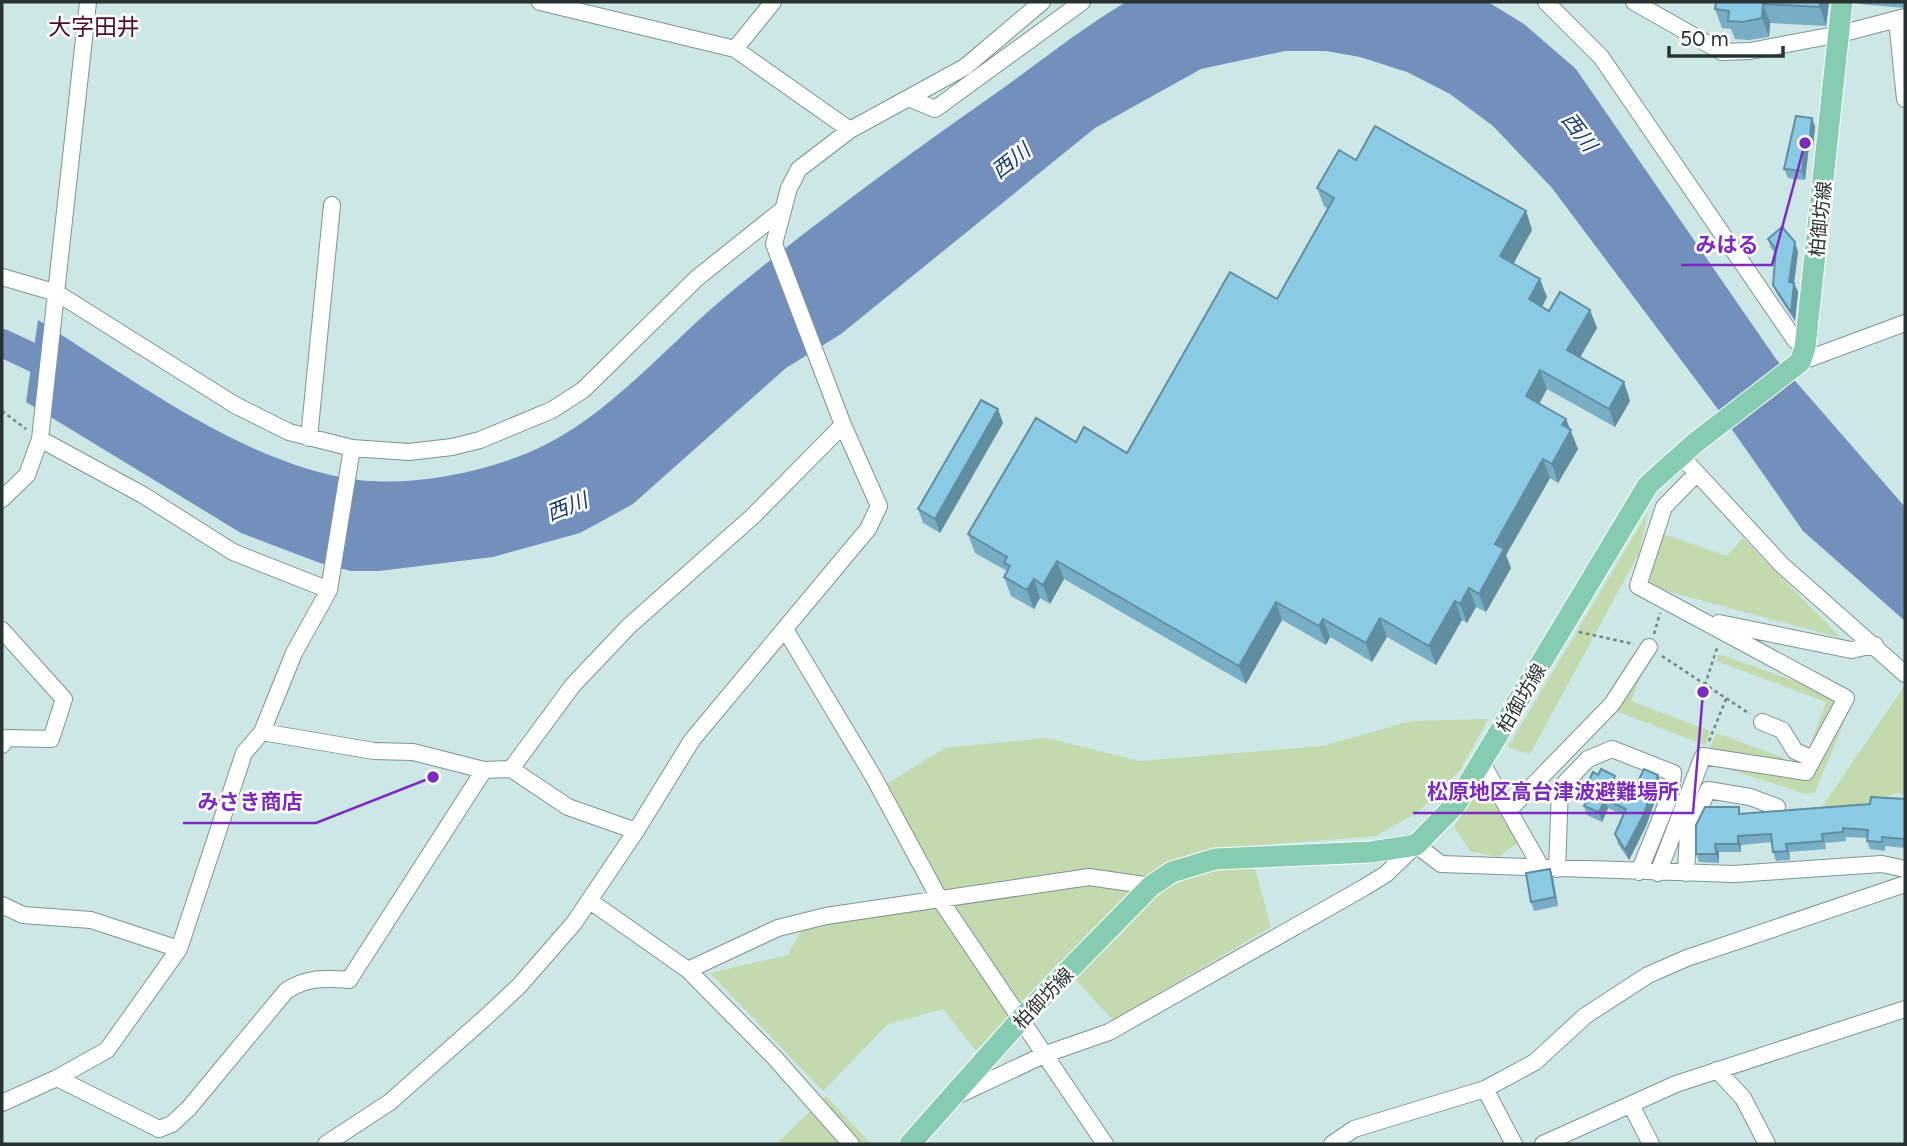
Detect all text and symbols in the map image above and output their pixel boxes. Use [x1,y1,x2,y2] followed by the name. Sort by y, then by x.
[48,13,140,41] district label: 大字田井
[1669,14,1783,58] scale bar
[1680,26,1729,51] text: 50 m
[1557,107,1603,158] water label: 西川
[986,137,1037,183] water label: 西川
[1805,180,1836,258] street label: 柏御坊線
[1681,223,1772,265] callout: みはる
[1696,232,1759,257] text: みはる
[543,487,593,526] water label: 西川
[1492,660,1551,737] street label: 柏御坊線
[1413,771,1693,813] callout: 松原地区高台津波避難場所
[1427,779,1679,804] text: 松原地区高台津波避難場所
[183,781,316,823] callout: みさき商店
[198,789,303,814] text: みさき商店
[1009,963,1078,1034] street label: 柏御坊線

